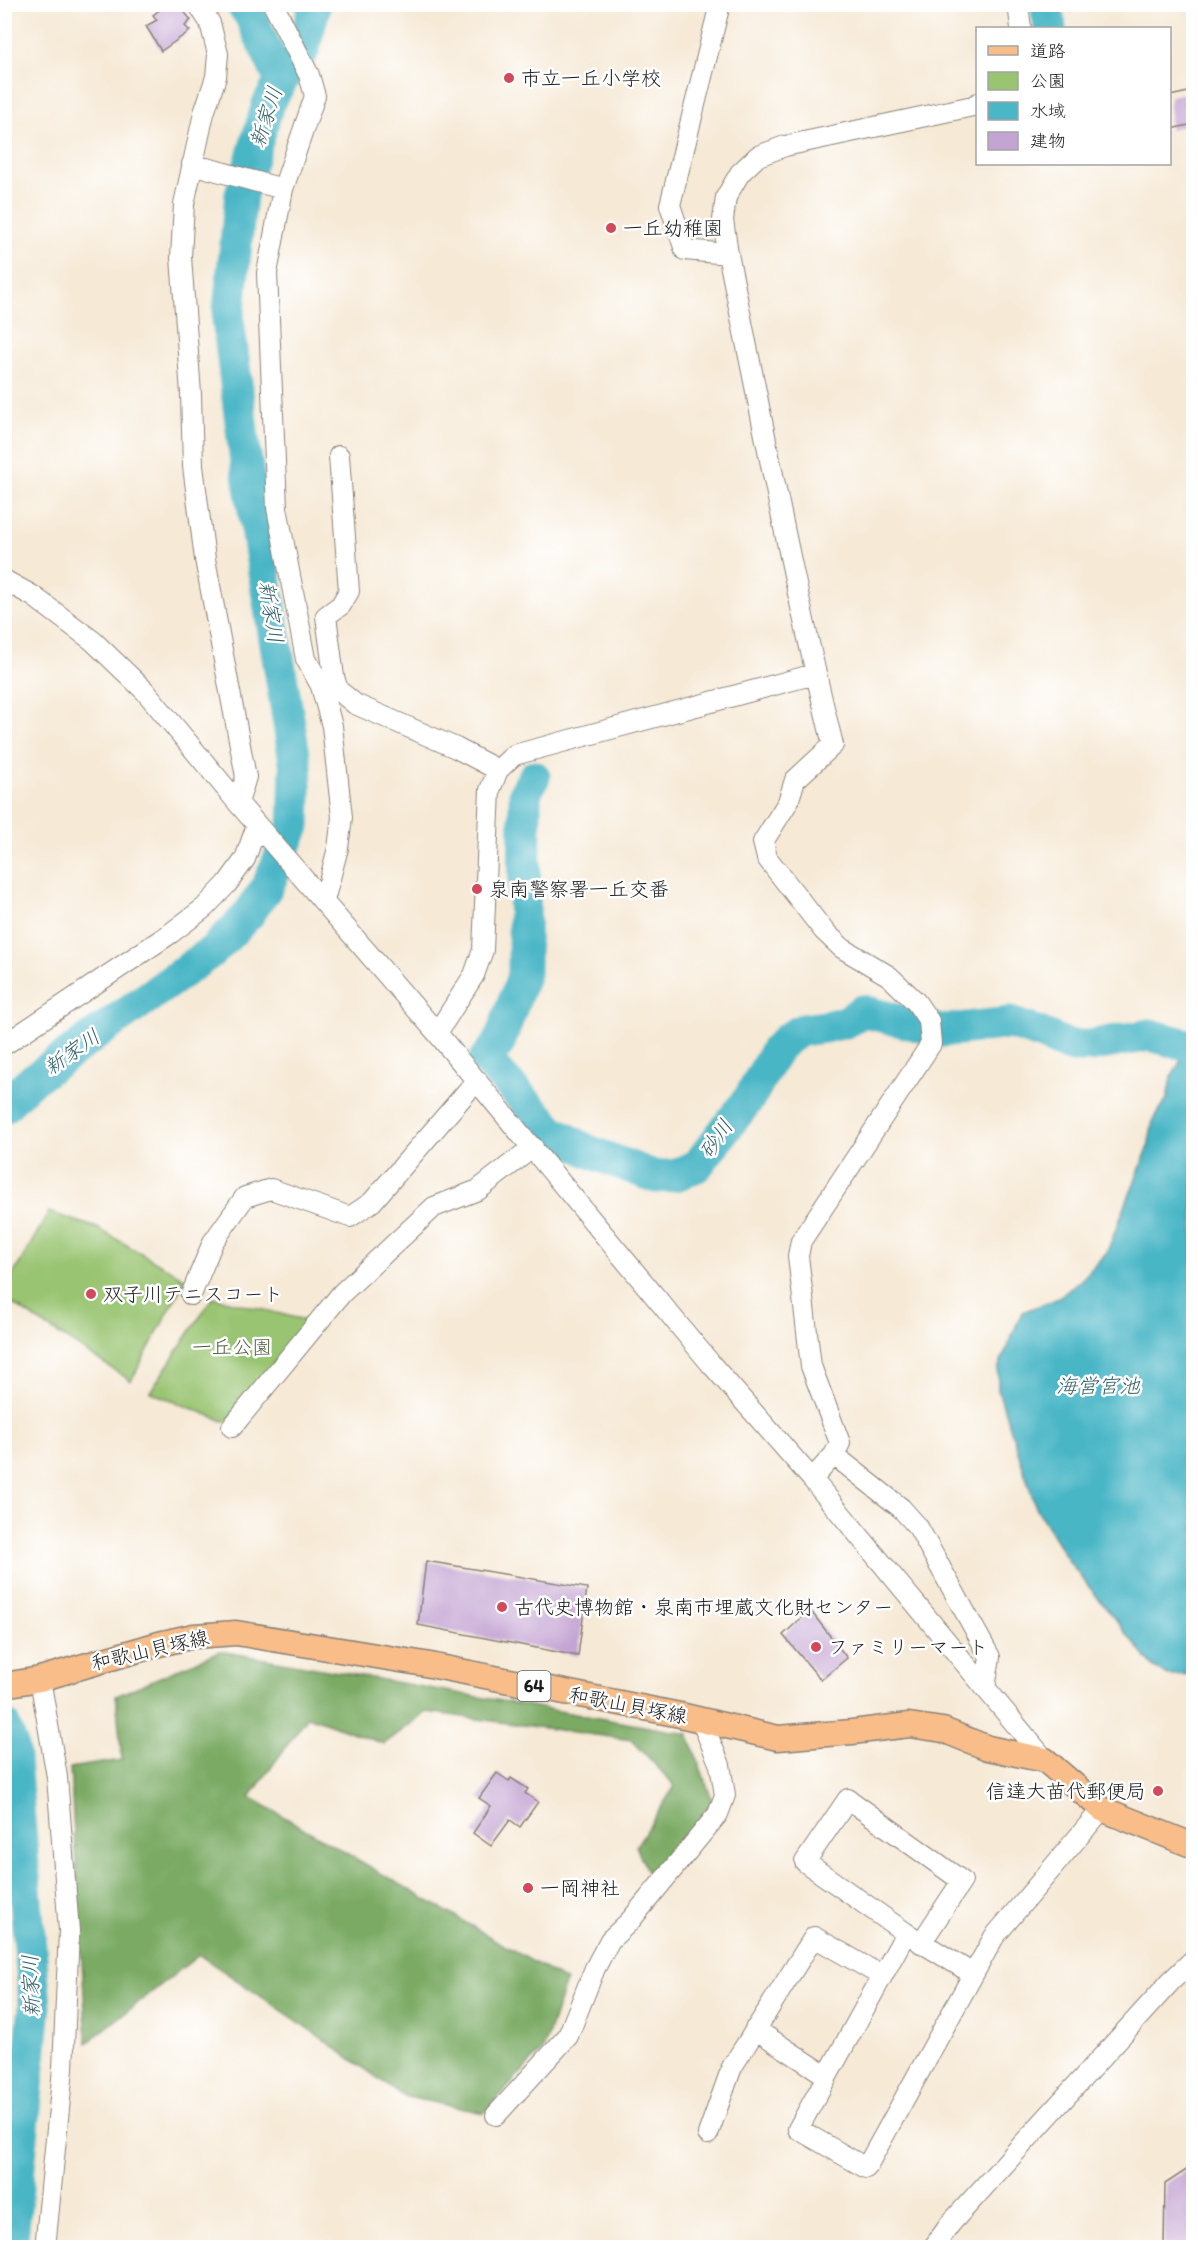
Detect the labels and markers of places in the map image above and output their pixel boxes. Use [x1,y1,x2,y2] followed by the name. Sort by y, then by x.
[521,66,661,90] place label: 市立一丘小学校
[502,71,516,85] marker: 市立一丘小学校
[623,216,723,240] place label: 一丘幼稚園
[604,221,618,235] marker: 一丘幼稚園
[489,877,669,901] place label: 泉南警察署一丘交番
[470,882,484,896] marker: 泉南警察署一丘交番
[103,1282,283,1306] place label: 双子川テニスコート
[84,1287,98,1301] marker: 双子川テニスコート
[514,1595,893,1619] place label: 古代史博物館・泉南市埋蔵文化財センター
[495,1600,509,1614] marker: 古代史博物館・泉南市埋蔵文化財センター
[828,1635,988,1659] place label: ファミリーマート
[809,1640,823,1654] marker: ファミリーマート
[986,1779,1146,1803] place label: 信達大苗代郵便局
[1151,1784,1165,1798] marker: 信達大苗代郵便局
[540,1876,620,1900] place label: 一岡神社
[521,1881,535,1895] marker: 一岡神社

